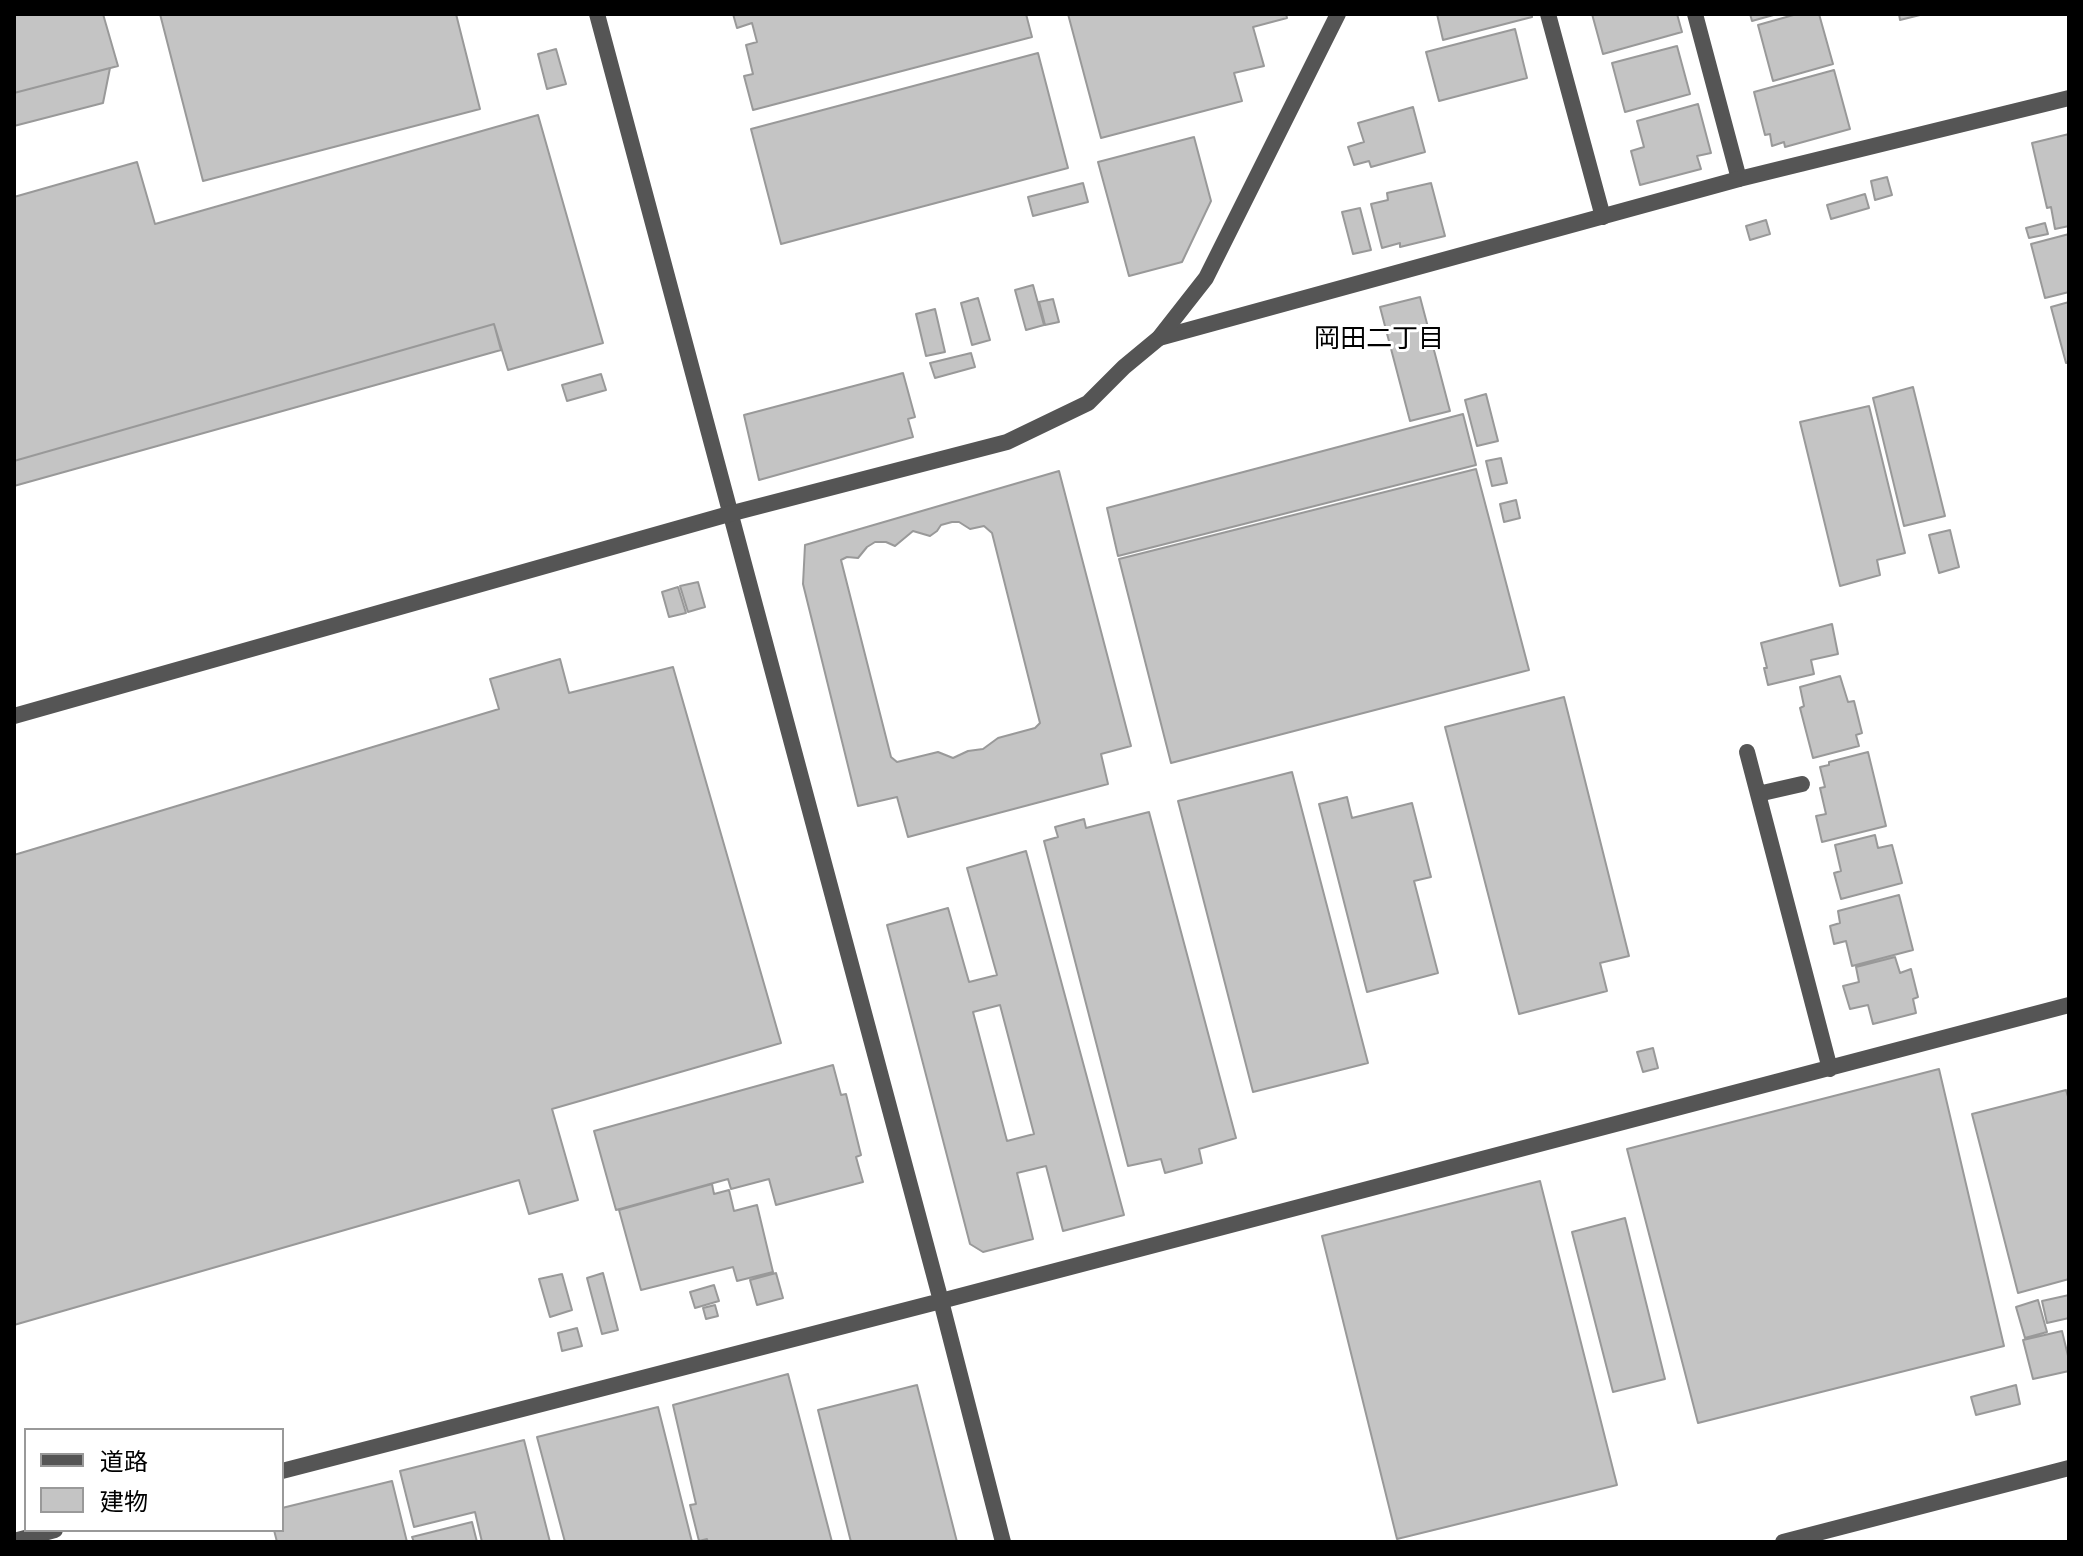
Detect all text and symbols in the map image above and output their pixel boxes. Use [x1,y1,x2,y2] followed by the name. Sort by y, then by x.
[1314,324,1444,356] district label: 岡田二丁目
[24,1428,284,1532] legend
[100,1445,148,1478] text: 道路
[100,1485,148,1518] text: 建物

